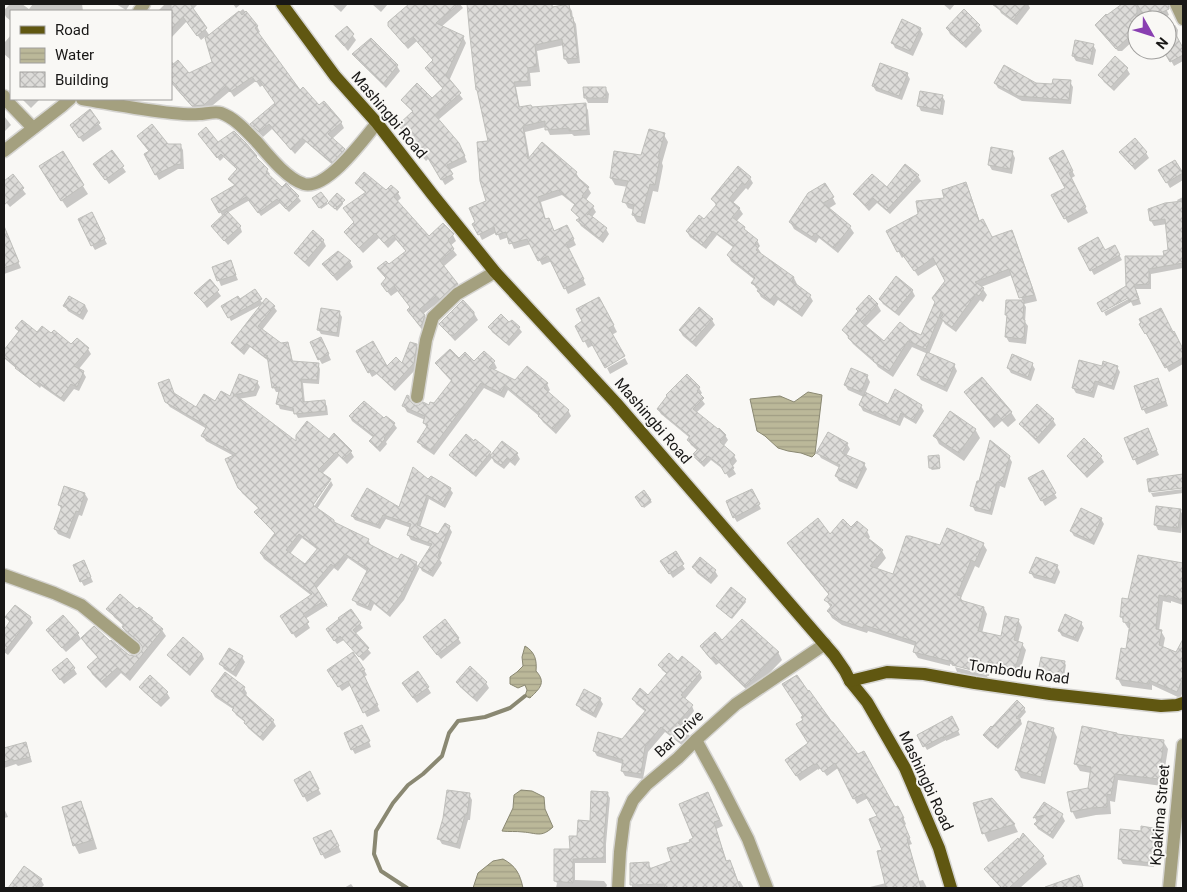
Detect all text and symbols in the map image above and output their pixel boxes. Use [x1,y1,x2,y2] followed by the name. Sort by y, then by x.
[10,10,172,100] legend
[1127,10,1177,60] north arrow
[55,21,89,39] text: Road
[1153,34,1171,52] text: N
[55,46,94,64] text: Water
[347,68,431,162] street label: Mashingbi Road
[55,71,109,89] text: Building
[611,374,695,468] street label: Mashingbi Road
[967,656,1071,688] street label: Tombodu Road
[651,707,707,761] street label: Bar Drive
[895,728,957,834] street label: Mashingbi Road
[1147,763,1173,866] street label: Kpakima Street

